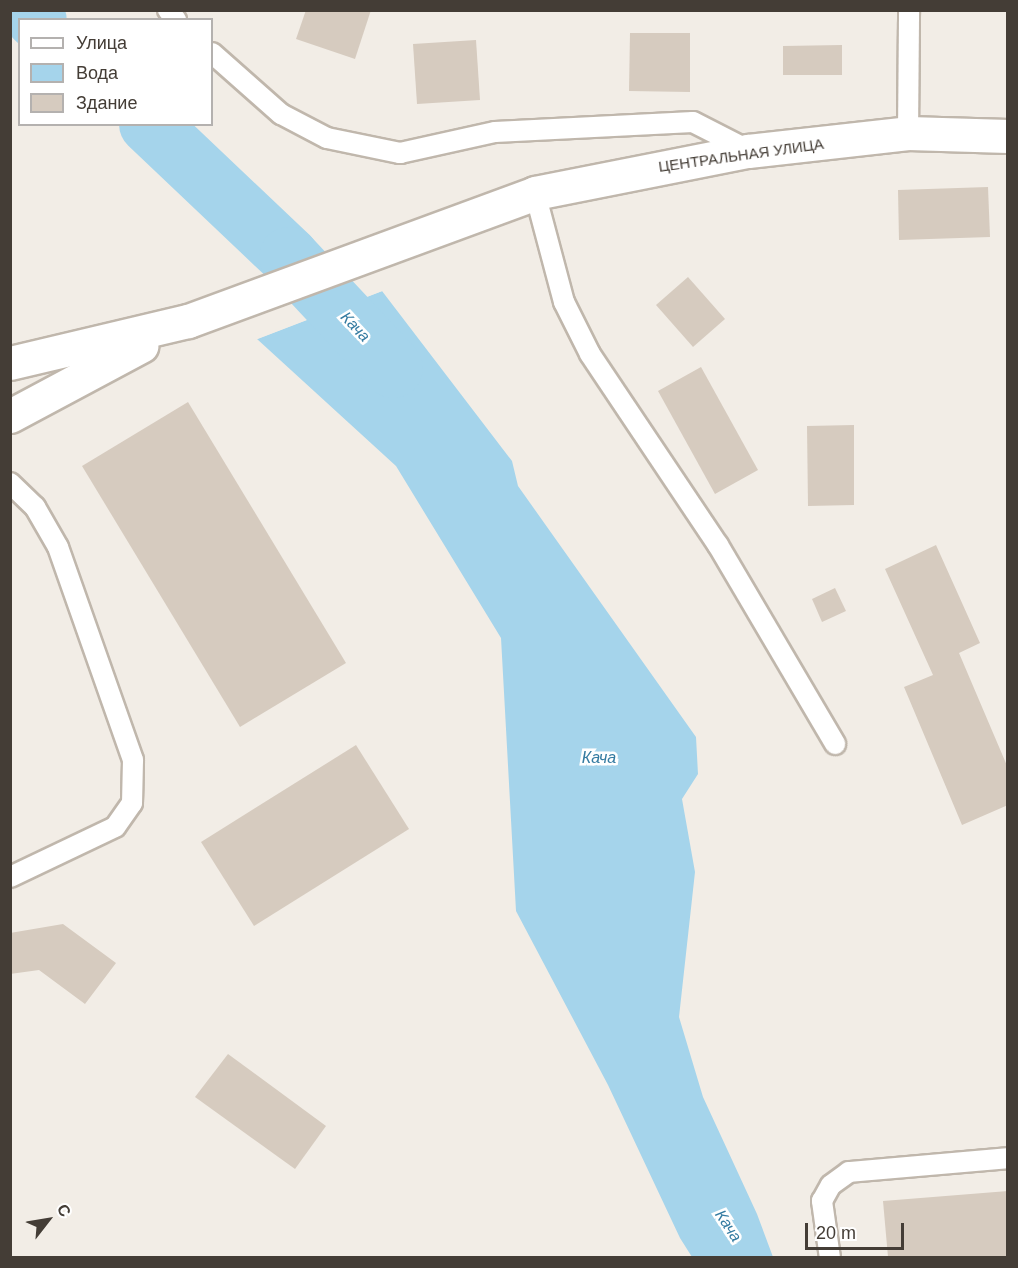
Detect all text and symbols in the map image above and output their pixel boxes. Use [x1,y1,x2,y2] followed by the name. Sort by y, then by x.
[18,18,213,126] legend
[76,33,127,53] text: Улица
[76,63,118,83] text: Вода
[76,93,137,113] text: Здание
[657,134,825,176] street label: ЦЕНТРАЛЬНАЯ УЛИЦА
[336,308,374,346] water label: Кача
[582,748,616,768] water label: Кача
[18,1190,78,1250] north arrow
[54,1201,74,1220] text: С
[711,1206,745,1246] water label: Кача
[808,1211,907,1249] scale bar
[816,1223,856,1243] text: 20 m

